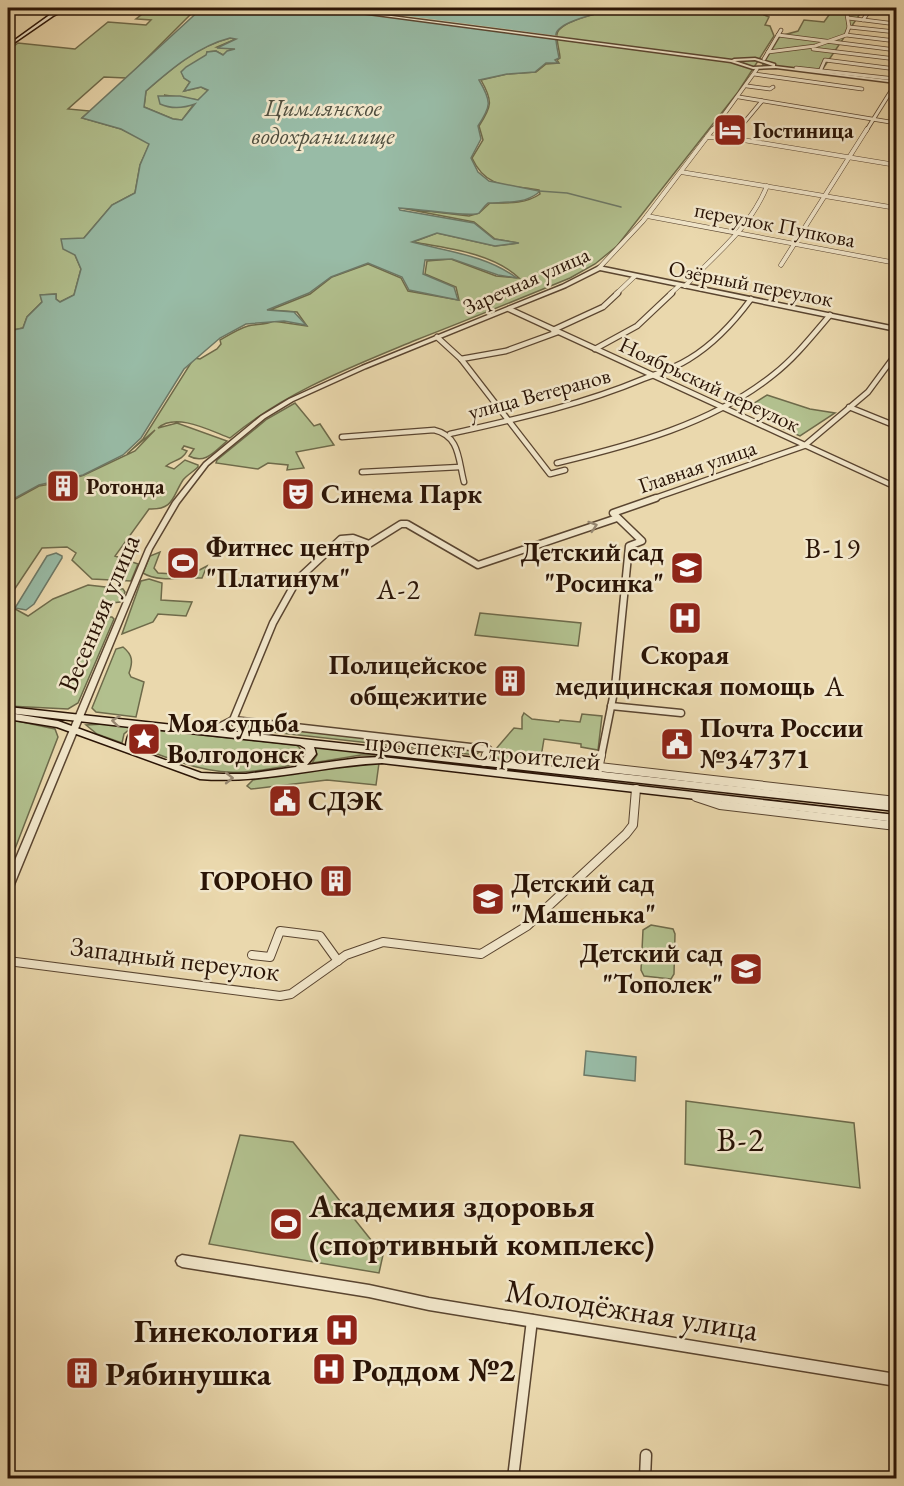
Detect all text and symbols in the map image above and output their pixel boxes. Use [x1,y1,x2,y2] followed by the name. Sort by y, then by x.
[252,92,395,151] water label: Цимлянское водохранилище
[712,112,748,148] hotel icon: Гостиница
[753,116,854,145] place label: Гостиница
[692,195,858,254] street label: переулок Пупкова
[458,240,594,321] street label: Заречная улица
[666,253,836,314] street label: Озёрный переулок
[615,330,805,439] street label: Ноябрьский переулок
[465,361,614,426] street label: улица Ветеранов
[634,433,760,500] street label: Главная улица
[45,468,81,504] building icon: Ротонда
[86,472,165,501] place label: Ротонда
[280,476,316,512] theatre icon: Синема Парк
[321,476,482,511] place label: Синема Парк
[587,521,598,534] one-way arrow
[50,529,148,697] street label: Весенняя улица
[206,529,370,595] place label: Фитнес центр "Платинум"
[805,530,862,566] district label: В-19
[520,534,664,600] place label: Детский сад "Росинка"
[165,545,201,581] sports icon: Фитнес центр "Платинум"
[669,550,705,586] school or university icon: Детский сад "Росинка"
[376,571,422,607] district label: А-2
[667,600,703,636] hospital icon: Скорая медицинская помощь
[555,637,815,703] place label: Скорая медицинская помощь
[329,647,487,713] place label: Полицейское общежитие
[492,663,528,699] building icon: Полицейское общежитие
[824,668,845,704] district label: А
[167,705,305,771] place label: Моя судьба Волгодонск
[700,710,864,776] place label: Почта России №347371
[112,715,121,728] one-way arrow
[126,721,162,757] place icon: Моя судьба Волгодонск
[364,723,602,778] street label: проспект Строителей
[659,726,695,762] public building icon: Почта России №347371
[225,772,234,784] one-way arrow
[267,783,303,819] public building icon: СДЭК
[308,783,384,818] place label: СДЭК
[200,863,313,898] place label: ГОРОНО
[318,863,354,899] building icon: ГОРОНО
[511,865,656,931] place label: Детский сад "Машенька"
[470,881,506,917] school or university icon: Детский сад "Машенька"
[68,928,282,989] street label: Западный переулок
[579,935,723,1001] place label: Детский сад "Тополек"
[728,951,764,987] school or university icon: Детский сад "Тополек"
[717,1118,765,1161] district label: В-2
[308,1184,655,1265] place label: Академия здоровья (спортивный комплекс)
[268,1206,304,1242] sports icon: Академия здоровья (спортивный комплекс)
[502,1268,762,1351] street label: Молодёжная улица
[134,1309,319,1352] place label: Гинекология
[324,1312,360,1348] hospital icon: Гинекология
[352,1348,516,1391] place label: Роддом №2
[311,1351,347,1387] hospital icon: Роддом №2
[105,1352,272,1395] place label: Рябинушка
[64,1355,100,1391] building icon: Рябинушка

